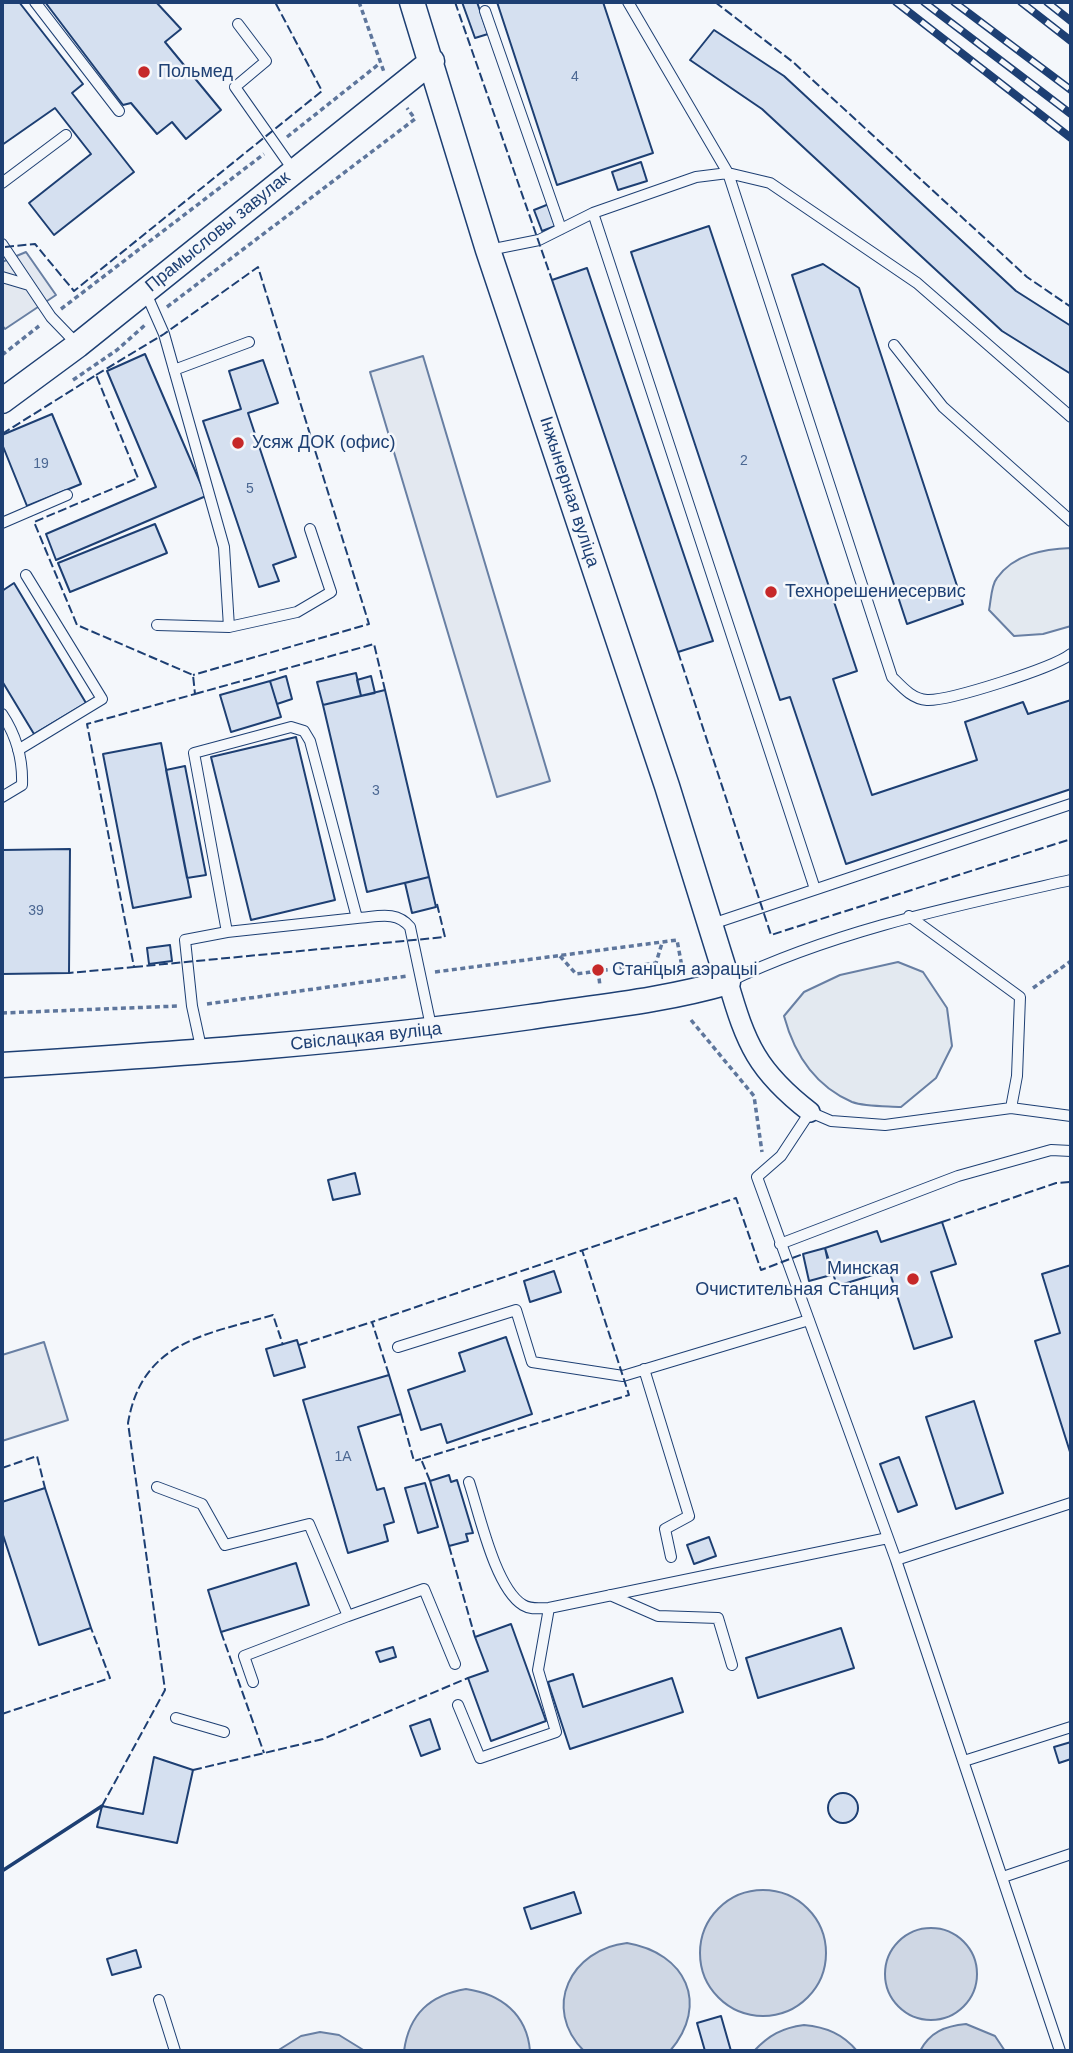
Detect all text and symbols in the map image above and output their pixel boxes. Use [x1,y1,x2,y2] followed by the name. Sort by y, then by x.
[158,61,233,83] place label: Польмед
[136,64,152,80] marker: Польмед
[571,69,579,85] house number: 4
[141,167,295,297] street label: Прамысловы завулак
[534,414,604,570] street label: Інжынерная вуліца
[252,432,396,454] place label: Усяж ДОК (офис)
[230,435,246,451] marker: Усяж ДОК (офис)
[740,453,748,469] house number: 2
[33,456,49,472] house number: 19
[246,481,254,497] house number: 5
[785,581,966,603] place label: Технорешениесервис
[763,584,779,600] marker: Технорешениесервис
[372,783,380,799] house number: 3
[28,903,44,919] house number: 39
[612,959,757,981] place label: Станцыя аэрацыі
[590,962,606,978] marker: Станцыя аэрацыі
[289,1018,443,1056] street label: Свіслацкая вуліца
[695,1258,899,1300] place label: Минская Очистительная Станция
[905,1271,921,1287] marker: Минская Очистительная Станция
[334,1449,352,1465] house number: 1А

